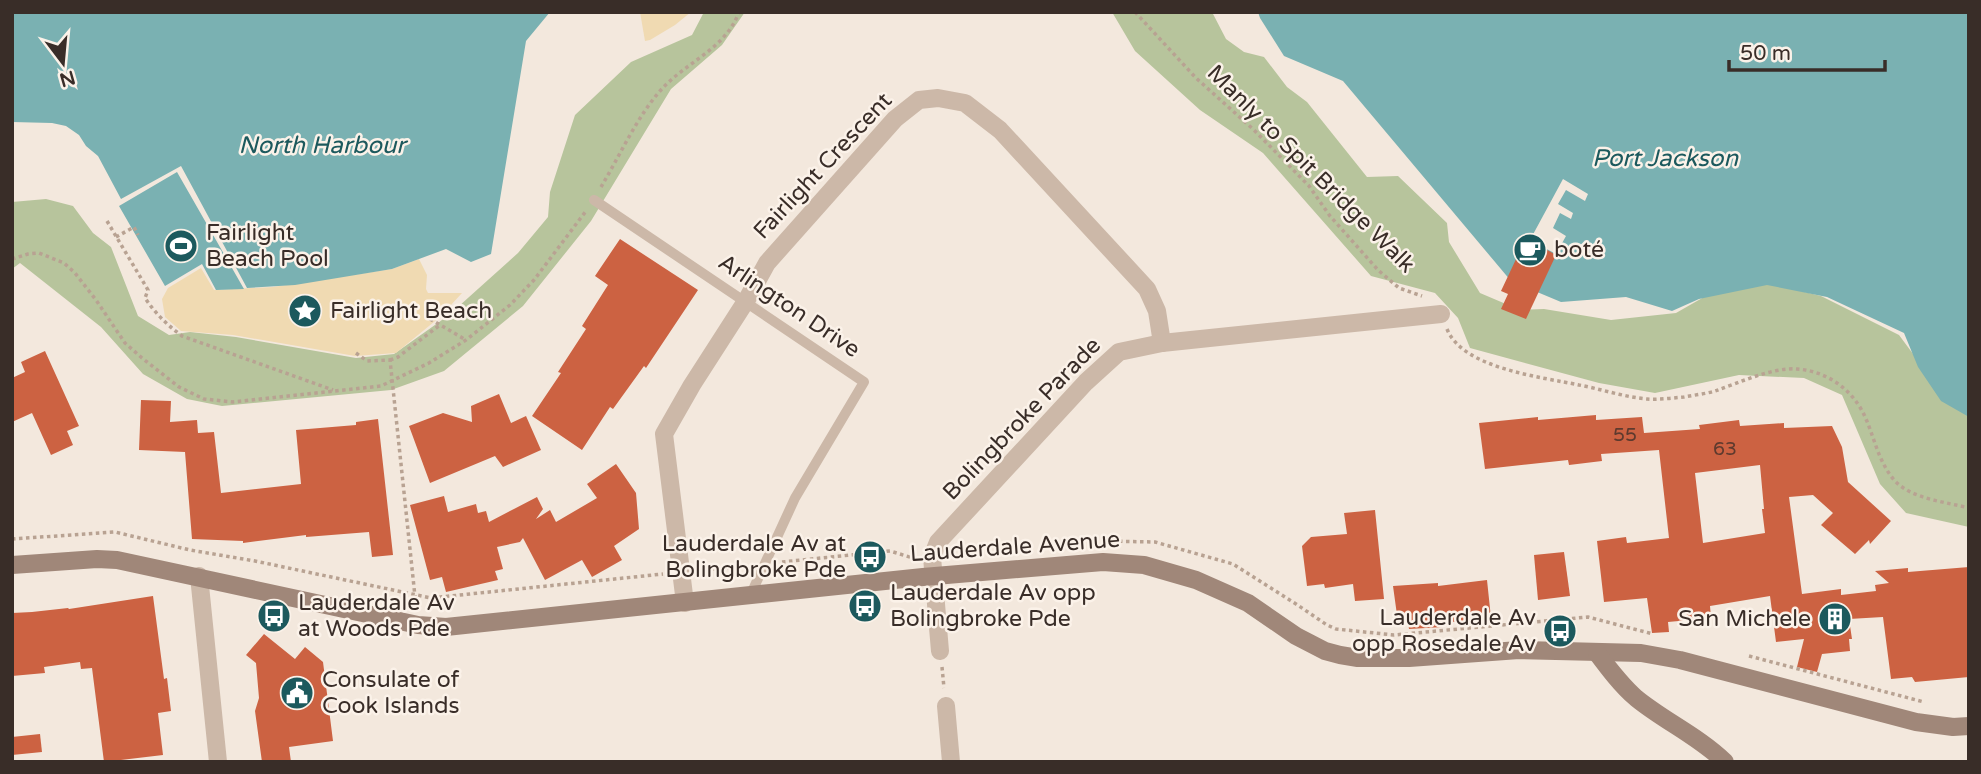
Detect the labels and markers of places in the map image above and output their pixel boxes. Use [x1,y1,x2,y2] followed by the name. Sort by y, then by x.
[206,219,329,273] place label: Fairlight Beach Pool
[162,227,200,265] sports icon: Fairlight Beach Pool
[1511,231,1549,269] cafe icon: boté
[1554,236,1604,264] place label: boté
[286,292,324,330] place icon: Fairlight Beach
[330,297,492,325] place label: Fairlight Beach
[662,530,846,584] place label: Lauderdale Av at Bolingbroke Pde
[851,538,889,576] bus stop icon: Lauderdale Av at Bolingbroke Pde
[890,579,1096,633] place label: Lauderdale Av opp Bolingbroke Pde
[846,587,884,625] bus stop icon: Lauderdale Av opp Bolingbroke Pde
[298,589,455,643] place label: Lauderdale Av at Woods Pde
[255,597,293,635] bus stop icon: Lauderdale Av at Woods Pde
[1816,600,1854,638] building icon: San Michele
[1352,604,1536,658] place label: Lauderdale Av opp Rosedale Av
[1678,605,1811,633] place label: San Michele
[1541,612,1579,650] bus stop icon: Lauderdale Av opp Rosedale Av
[322,666,460,720] place label: Consulate of Cook Islands
[278,674,316,712] public building icon: Consulate of Cook Islands

